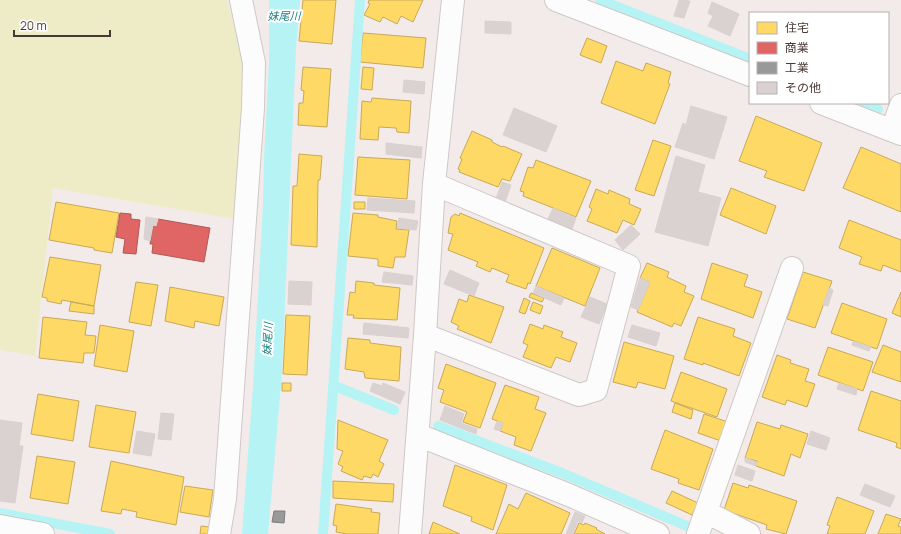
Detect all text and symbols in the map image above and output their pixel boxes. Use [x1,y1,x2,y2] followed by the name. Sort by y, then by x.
[268,8,301,23] water label: 妹尾川
[14,12,110,38] scale bar
[749,12,889,104] legend
[20,17,47,34] text: 20 m
[785,19,809,36] text: 住宅
[785,39,809,56] text: 商業
[785,59,809,76] text: 工業
[785,79,821,96] text: その他
[259,321,275,356] water label: 妹尾川

